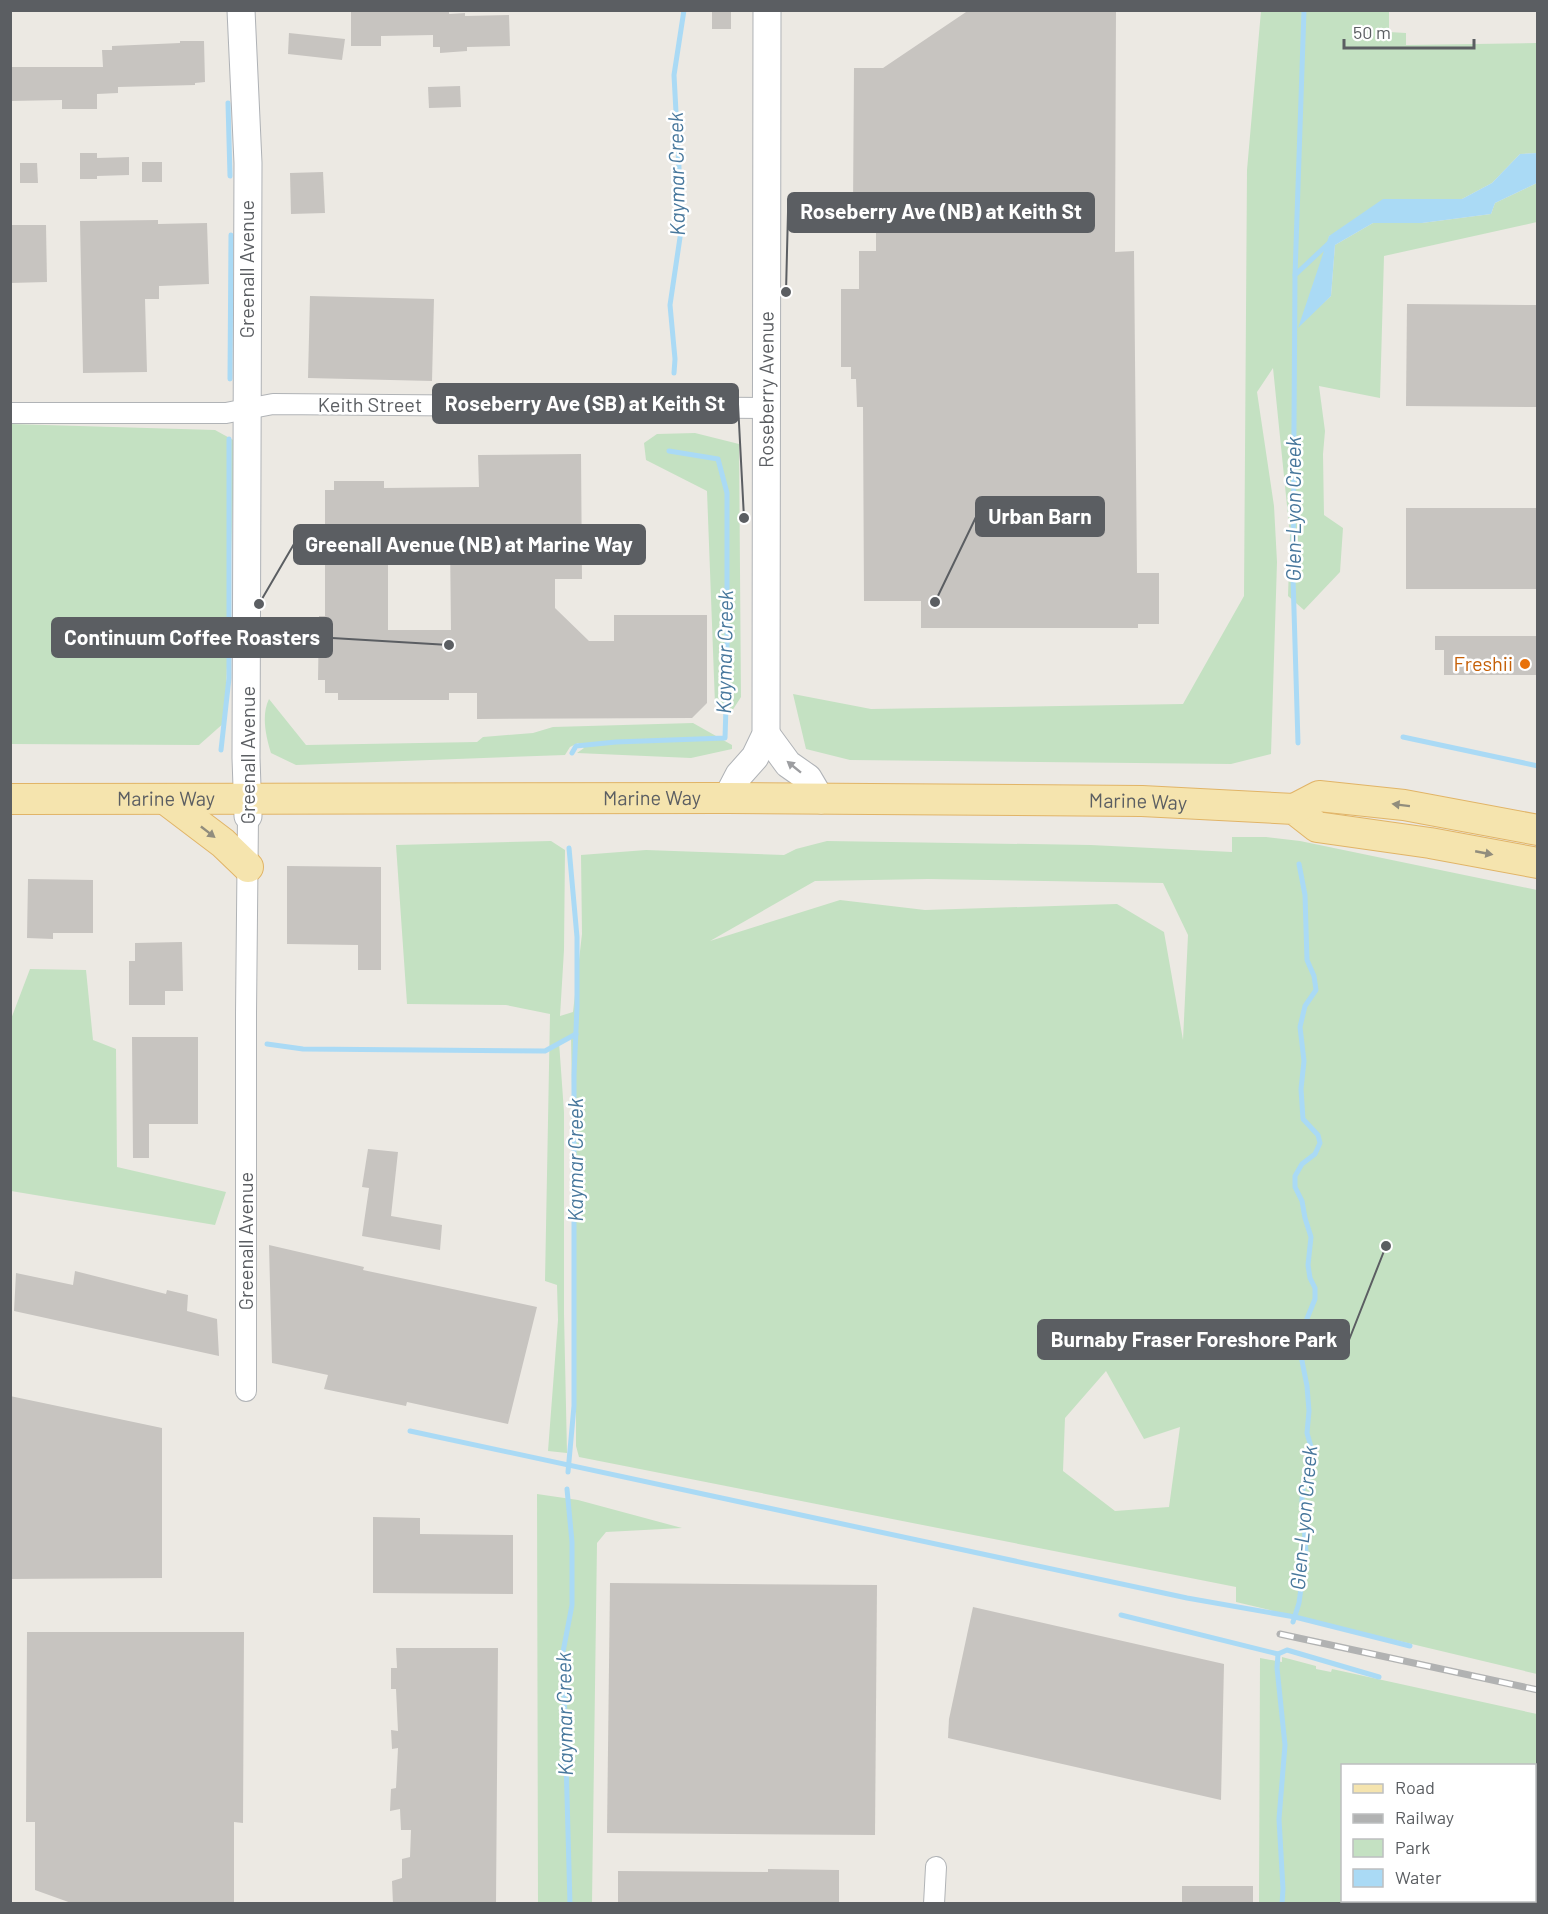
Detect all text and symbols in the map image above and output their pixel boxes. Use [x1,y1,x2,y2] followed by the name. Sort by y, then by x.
[1344,12,1474,50] scale bar
[1353,21,1391,43] text: 50 m
[662,111,689,236] water label: Kaymar Creek
[788,193,1094,232] callout: Roseberry Ave (NB) at Keith St
[800,198,1082,223] text: Roseberry Ave (NB) at Keith St
[234,200,258,338] street label: Greenall Avenue
[753,311,778,468] street label: Roseberry Avenue
[433,384,738,423] callout: Roseberry Ave (SB) at Keith St
[445,390,725,415] text: Roseberry Ave (SB) at Keith St
[318,392,422,416] street label: Keith Street
[1280,436,1305,582] water label: Glen-Lyon Creek
[976,497,1104,536] callout: Urban Barn
[988,503,1092,528] text: Urban Barn
[294,525,645,564] callout: Greenall Avenue (NB) at Marine Way
[305,531,633,556] text: Greenall Avenue (NB) at Marine Way
[710,589,737,714] water label: Kaymar Creek
[52,618,332,657] callout: Continuum Coffee Roasters
[64,624,320,649] text: Continuum Coffee Roasters
[1454,651,1513,675] place label: Freshii
[1518,657,1532,671] marker: Freshii
[235,686,259,824] street label: Greenall Avenue
[786,762,801,774] one-way arrow
[603,785,701,809] street label: Marine Way
[117,786,215,810] street label: Marine Way
[1089,788,1188,814] street label: Marine Way
[1392,800,1411,810] one-way arrow
[200,825,215,837] one-way arrow
[1475,849,1494,858] one-way arrow
[562,1097,587,1222] water label: Kaymar Creek
[233,1172,257,1310] street label: Greenall Avenue
[1038,1320,1349,1359] callout: Burnaby Fraser Foreshore Park
[1051,1326,1337,1351] text: Burnaby Fraser Foreshore Park
[1284,1444,1321,1591] water label: Glen-Lyon Creek
[550,1651,577,1776] water label: Kaymar Creek
[1341,1764,1536,1902] legend
[1395,1776,1435,1798] text: Road
[1395,1806,1454,1828] text: Railway
[1395,1836,1430,1858] text: Park
[1395,1866,1442,1888] text: Water

